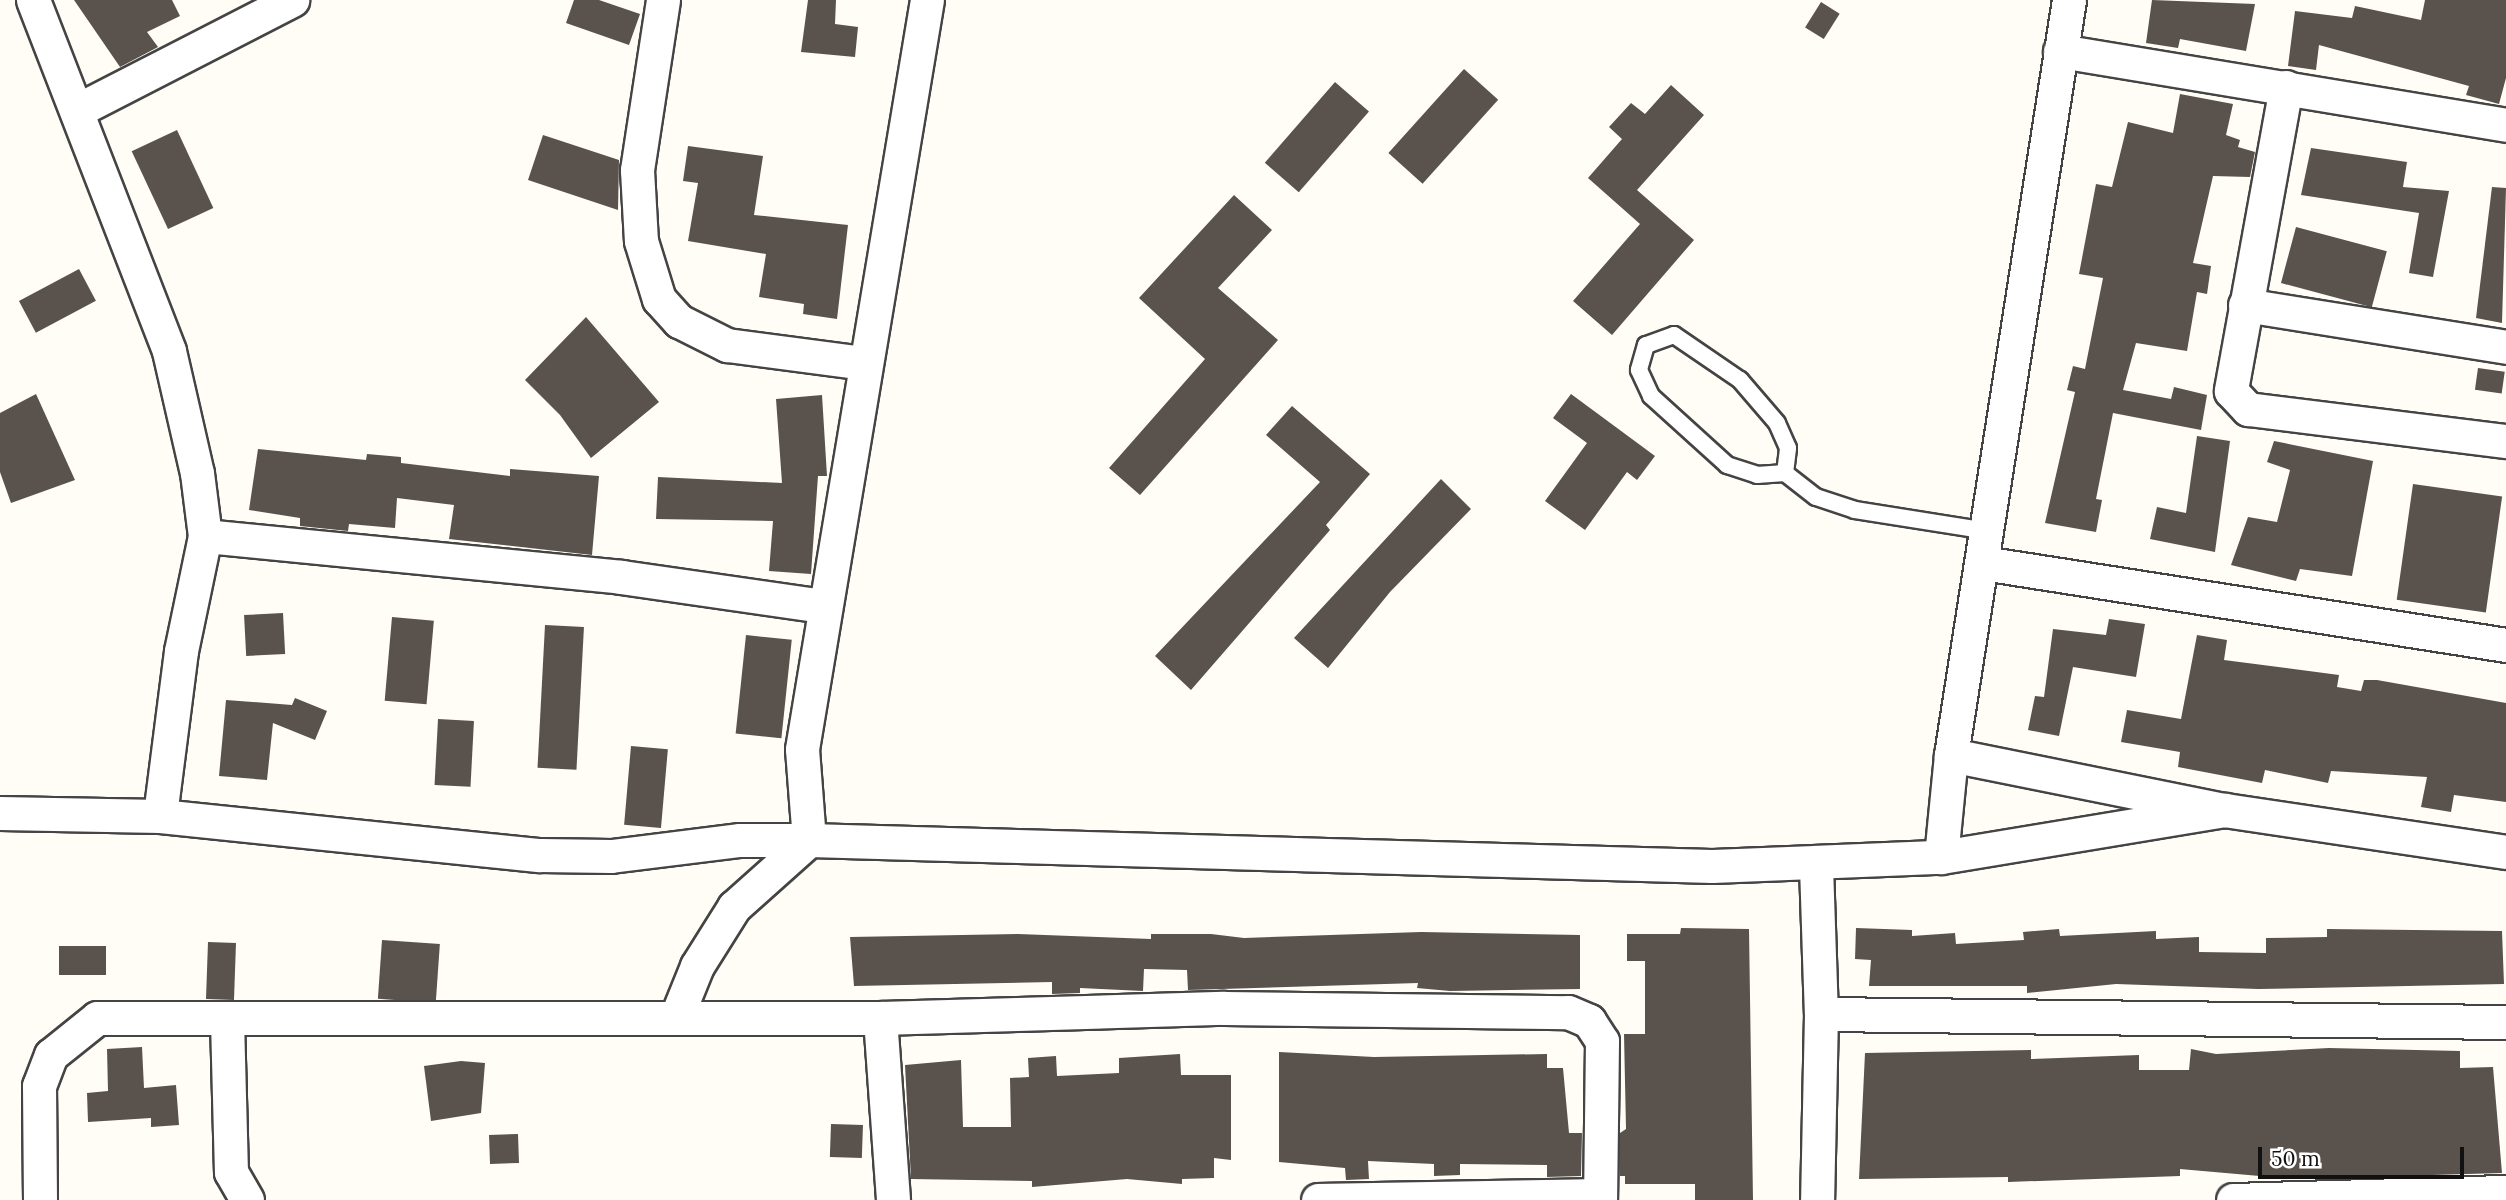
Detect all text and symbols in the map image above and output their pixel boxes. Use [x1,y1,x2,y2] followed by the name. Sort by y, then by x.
[2261,1134,2468,1178] scale bar
[2271,1145,2320,1172] text: 50 m

